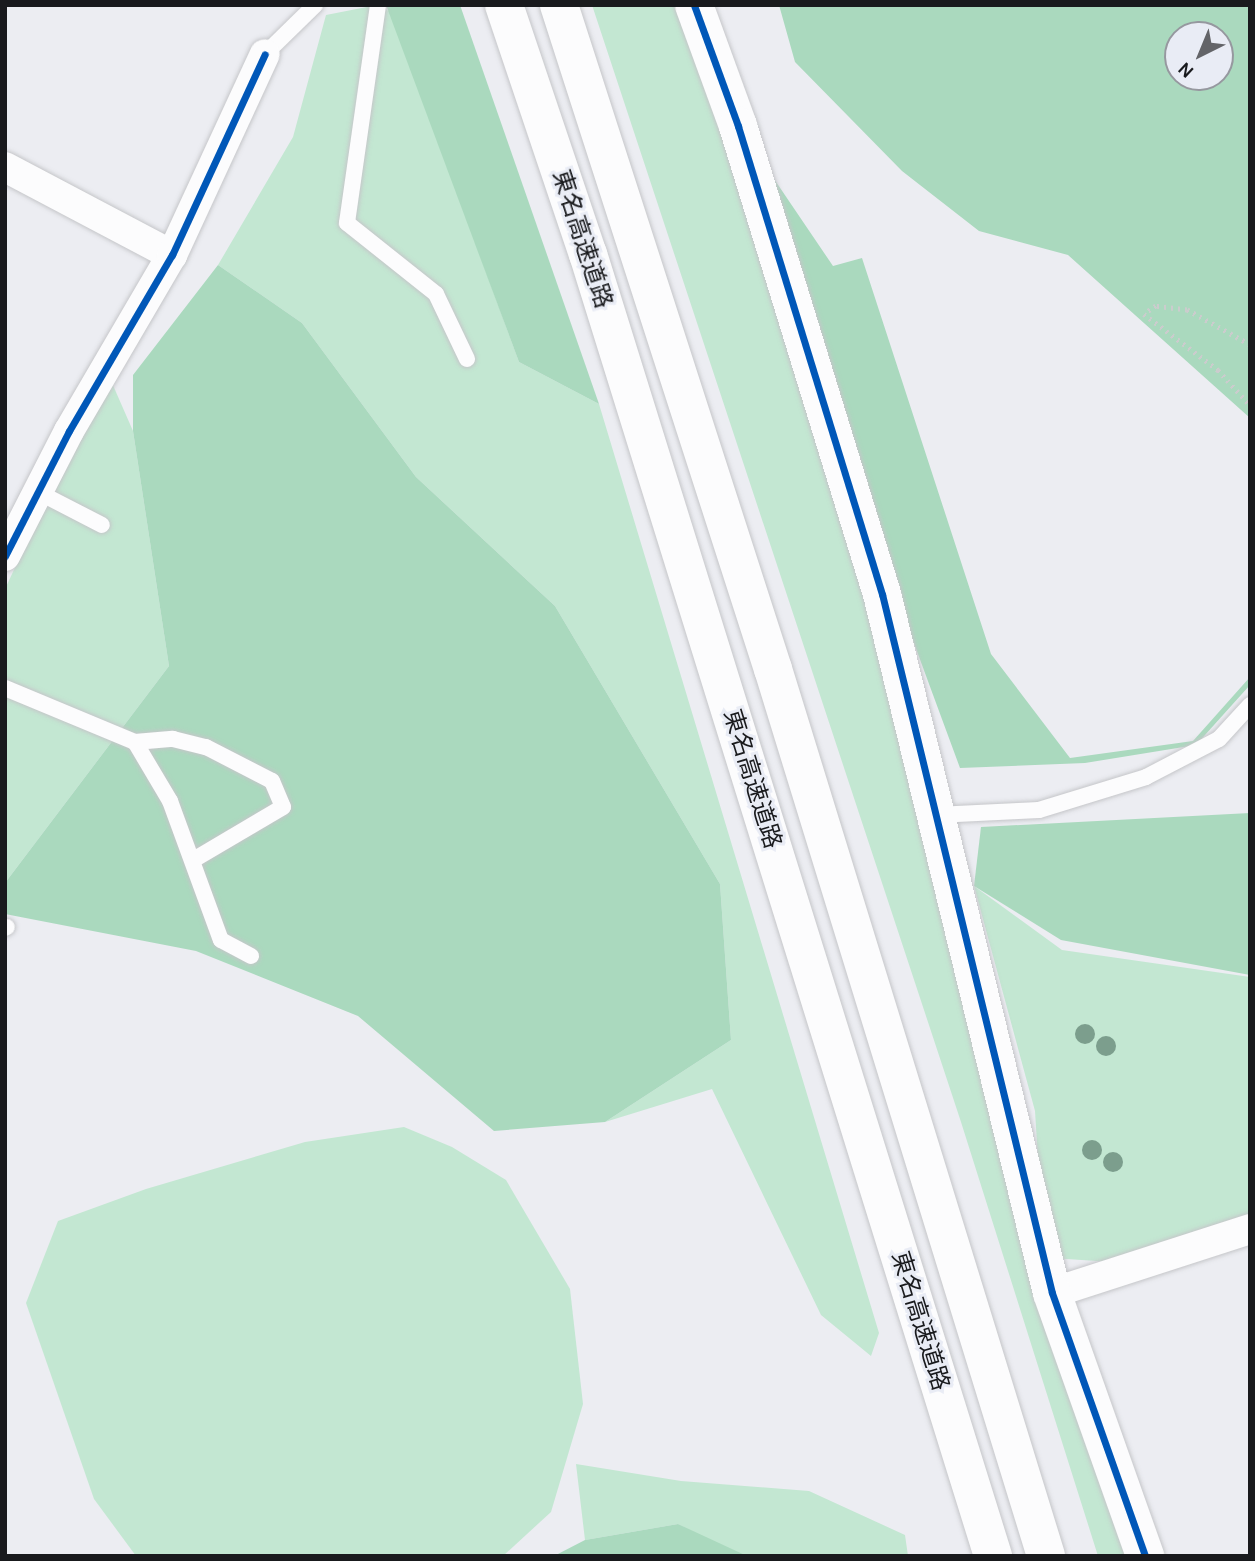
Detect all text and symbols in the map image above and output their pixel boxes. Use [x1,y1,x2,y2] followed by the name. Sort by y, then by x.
[1164,21,1234,91] north arrow
[1174,57,1199,83] text: N
[546,166,618,312] street label: 東名高速道路
[717,706,787,852] street label: 東名高速道路
[885,1248,955,1394] street label: 東名高速道路

